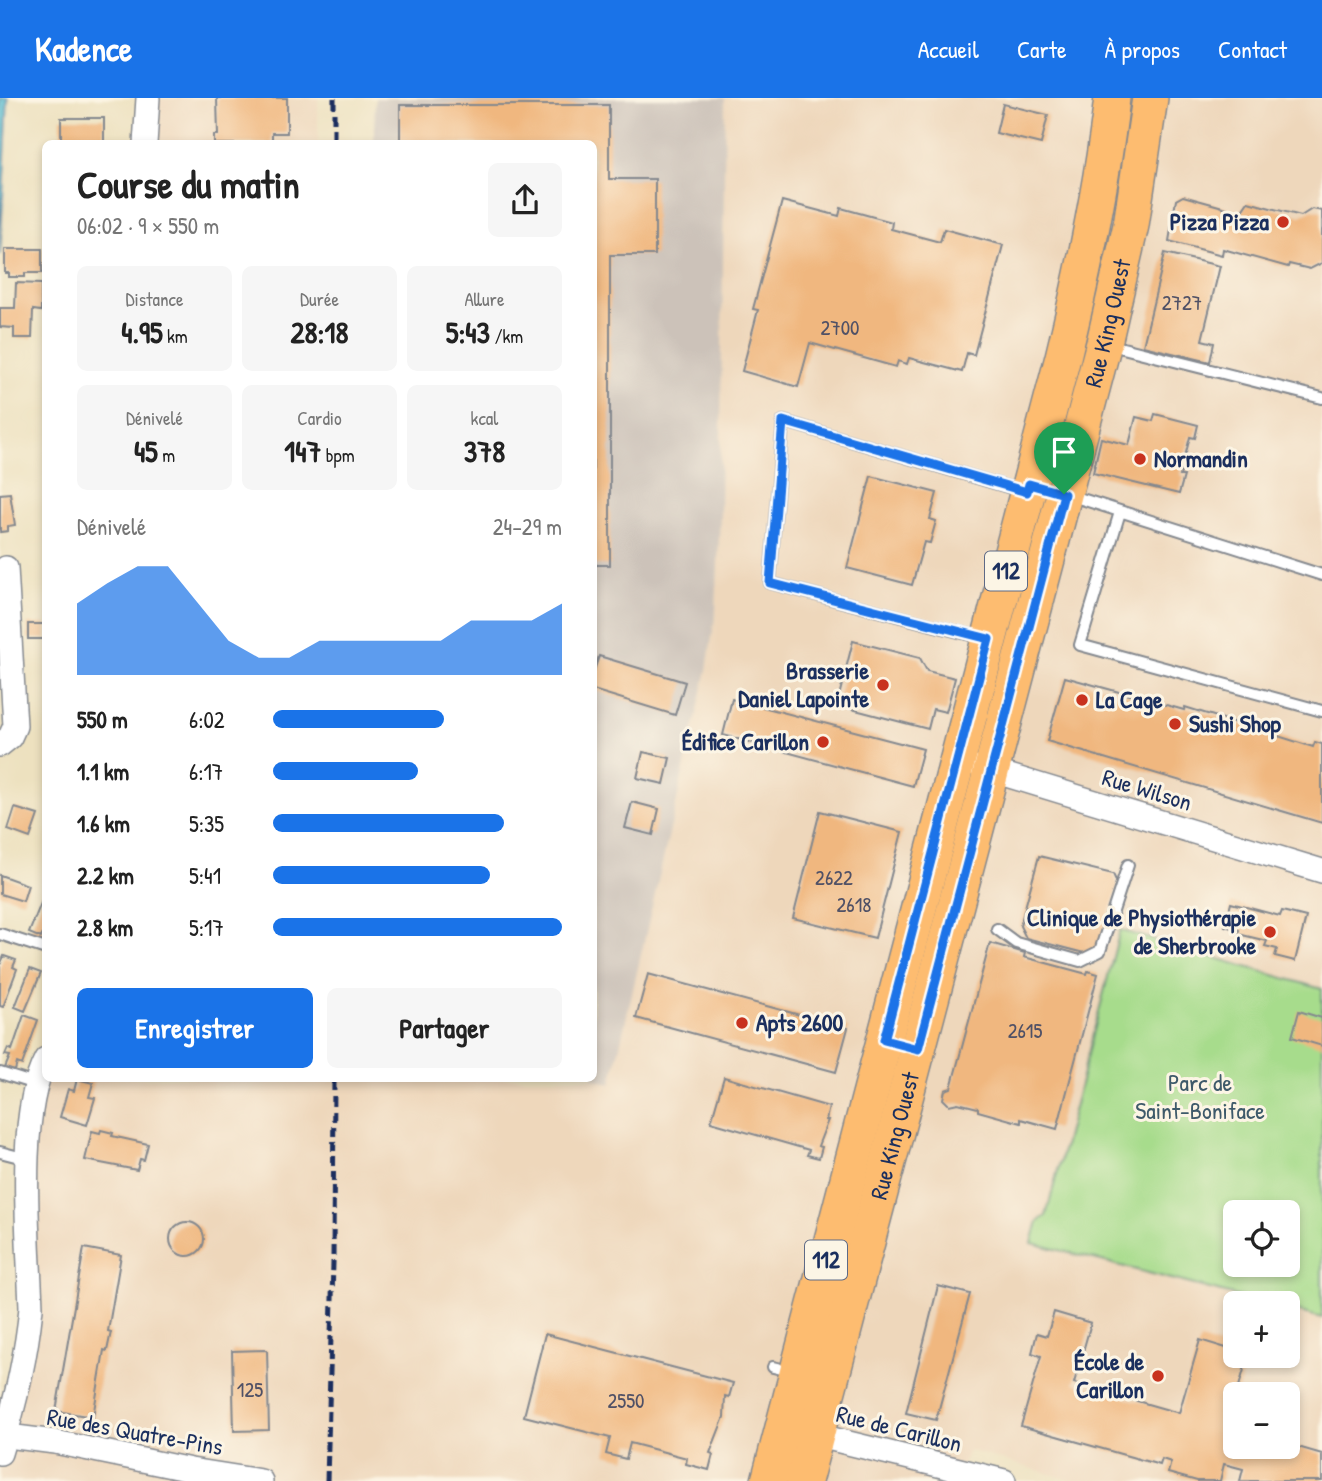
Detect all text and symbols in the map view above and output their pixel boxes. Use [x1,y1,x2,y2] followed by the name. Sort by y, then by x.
[35,27,132,71] text: Kadence
[918,33,979,65] text: Accueil
[1017,33,1066,65] text: Carte
[1104,33,1180,65] text: À propos
[1218,33,1287,65] text: Contact
[77,158,300,210] text: Course du matin
[488,163,562,237] button: share
[1170,205,1270,237] place label: Pizza Pizza
[77,210,219,241] text: 06:02 · 9 × 550 m
[1275,214,1291,230] marker: Pizza Pizza
[1076,255,1138,391] street label: Rue King Ouest
[125,286,184,312] text: Distance
[300,286,339,312] text: Durée
[465,286,504,312] text: Allure
[1162,288,1202,317] house number: 2727
[121,312,163,352] text: 4.95
[291,312,348,352] text: 28:18
[446,312,490,352] text: 5:43
[820,313,860,342] house number: 2700
[163,323,188,349] text: km
[490,323,523,349] text: /km
[126,405,183,431] text: Dénivelé
[297,405,342,431] text: Cardio
[471,405,498,431] text: kcal
[1034,422,1094,494] pin
[134,431,158,471] text: 45
[284,431,321,471] text: 147
[464,431,505,471] text: 378
[1045,433,1083,471] icon: arrive
[158,442,175,468] text: m
[321,442,355,468] text: bpm
[1154,442,1248,474] place label: Normandin
[1132,451,1148,467] marker: Normandin
[77,511,146,542] text: Dénivelé
[493,511,562,542] text: 24–29 m
[985,551,1027,590] road number: 112
[738,654,869,715] place label: Brasserie Daniel Lapointe
[875,677,891,693] marker: Brasserie Daniel Lapointe
[1096,683,1163,716] place label: La Cage
[1074,692,1090,708] marker: La Cage
[77,704,128,735] text: 550 m
[189,704,225,735] text: 6:02
[1189,707,1282,740] place label: Sushi Shop
[1167,716,1183,732] marker: Sushi Shop
[682,725,809,757] place label: Édifice Carillon
[815,734,831,750] marker: Édifice Carillon
[77,756,129,787] text: 1.1 km
[189,756,223,787] text: 6:17
[1099,760,1196,818] street label: Rue Wilson
[77,808,130,839] text: 1.6 km
[189,808,224,839] text: 5:35
[77,860,134,891] text: 2.2 km
[189,860,221,891] text: 5:41
[815,863,853,892] house number: 2622
[837,890,871,919] house number: 2618
[1027,901,1256,961] place label: Clinique de Physiothérapie de Sherbrooke
[77,912,133,943] text: 2.8 km
[189,912,224,943] text: 5:17
[1262,924,1278,940] marker: Clinique de Physiothérapie de Sherbrooke
[77,988,313,1068] button: Enregistrer
[327,988,562,1068] button: Partager
[756,1006,844,1039] place label: Apts 2600
[734,1015,750,1031] marker: Apts 2600
[1008,1016,1042,1045] house number: 2615
[1135,1066,1265,1126] park label: Parc de Saint-Boniface
[862,1068,926,1203] street label: Rue King Ouest
[1223,1200,1300,1459] map controls
[1223,1200,1300,1277] button: locate
[805,1240,847,1280] road number: 112
[1223,1291,1300,1368] button: +
[1074,1345,1144,1405] place label: École de Carillon
[1150,1368,1166,1384] marker: École de Carillon
[237,1375,263,1404] house number: 125
[1223,1382,1300,1459] button: −
[607,1386,645,1415] house number: 2550
[833,1397,965,1459] street label: Rue de Carillon
[45,1400,225,1462] street label: Rue des Quatre-Pins

